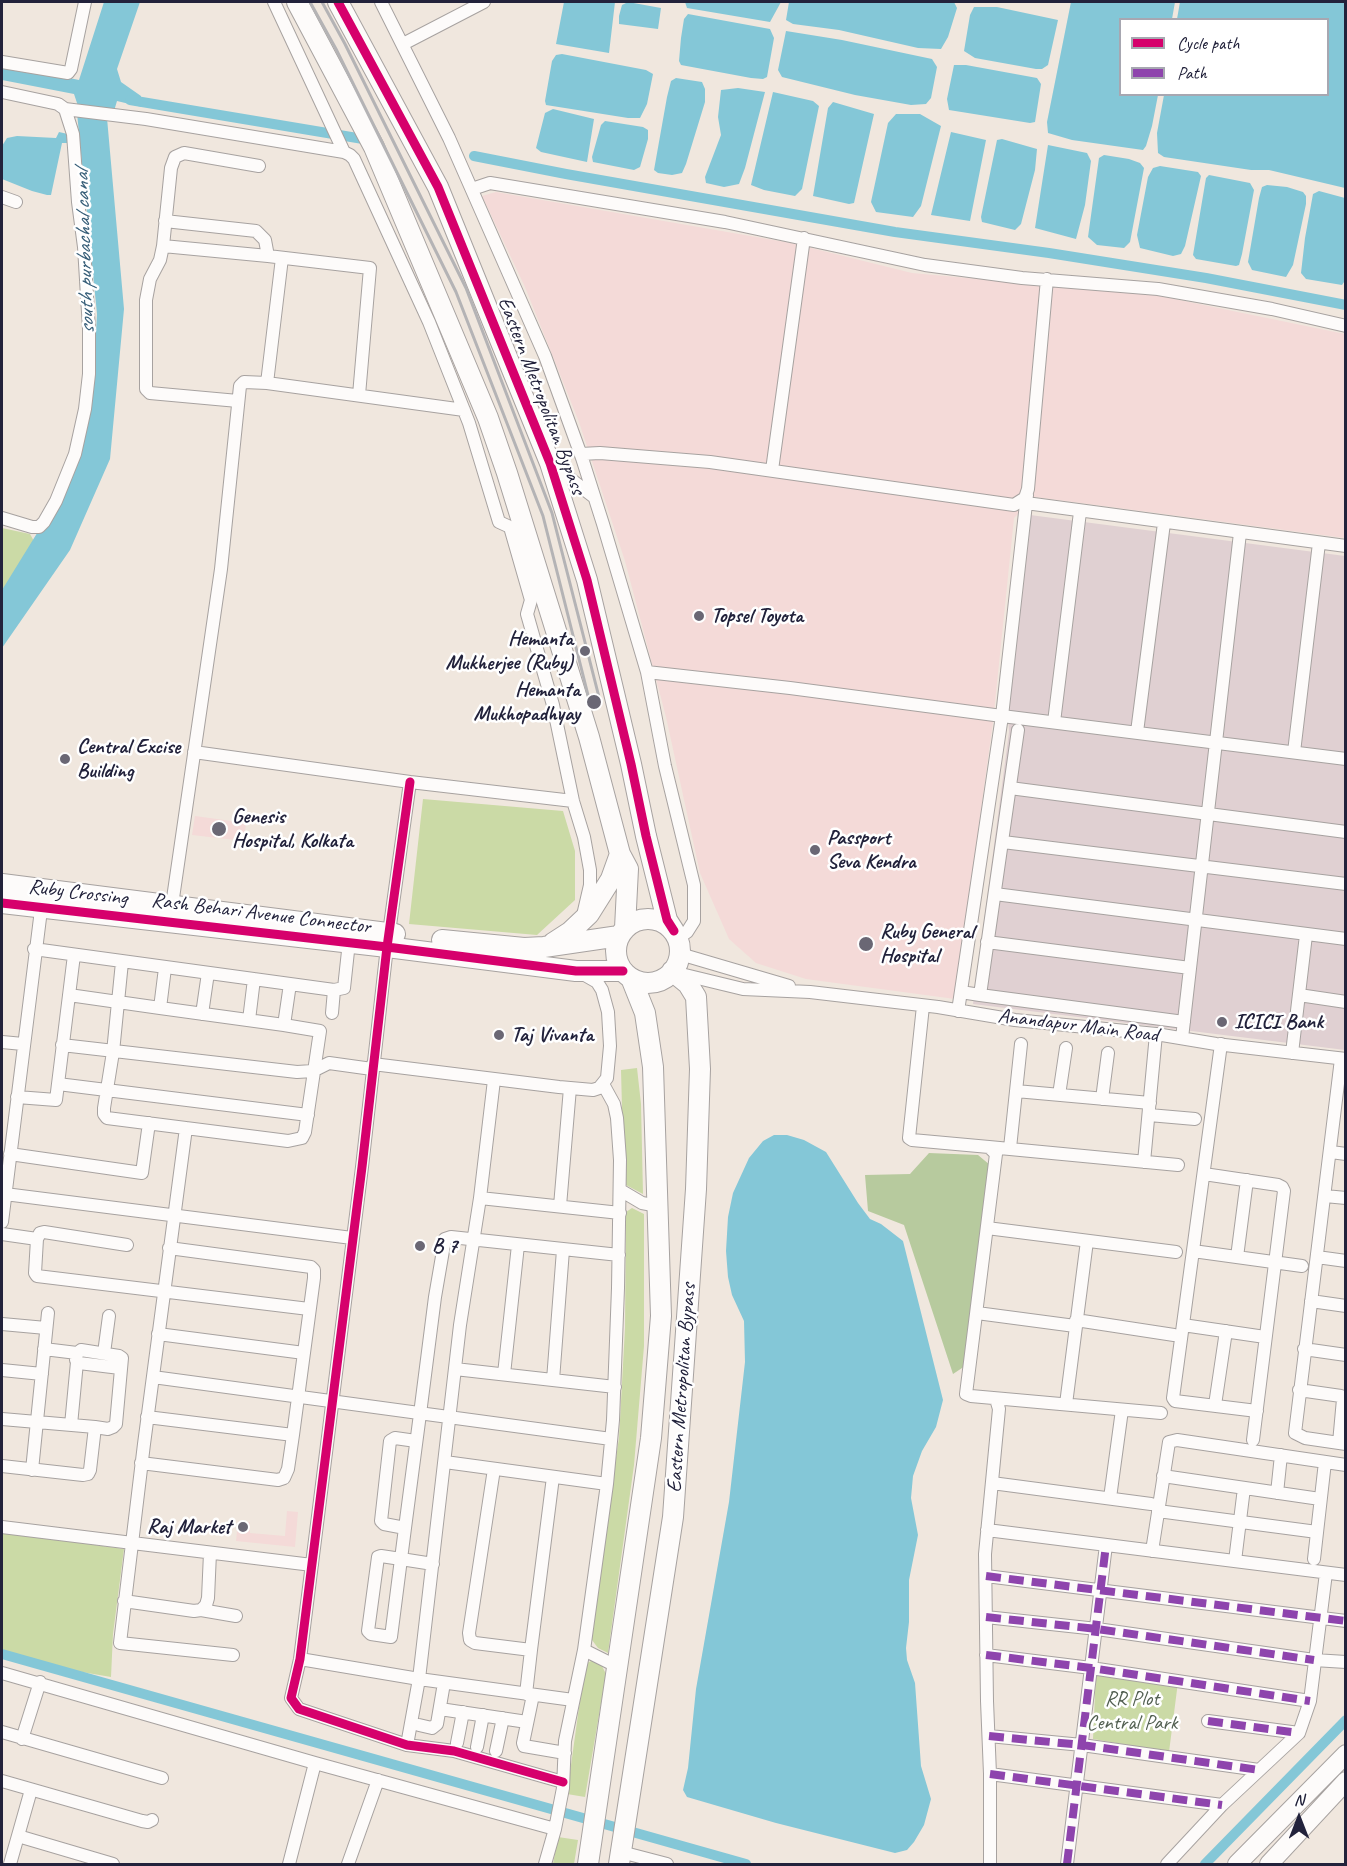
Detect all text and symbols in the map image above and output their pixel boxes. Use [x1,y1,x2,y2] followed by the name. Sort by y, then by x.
[1119,18,1329,96] legend
[1177,32,1239,54] text: Cycle path
[1177,62,1207,84] text: Path
[69,169,101,335] water label: south purbachal canal
[492,294,590,498] street label: Eastern Metropolitan Bypass
[711,603,803,629] place label: Topsel Toyota
[692,609,706,623] marker: Topsel Toyota
[445,626,573,676] place label: Hemanta Mukherjee (Ruby)
[578,644,592,658] marker: Hemanta Mukherjee (Ruby)
[474,677,580,727] place label: Hemanta Mukhopadhyay
[585,693,603,711] marker: Hemanta Mukhopadhyay
[77,734,180,784] place label: Central Excise Building
[58,752,72,766] marker: Central Excise Building
[232,804,353,854] place label: Genesis Hospital, Kolkata
[210,820,228,838] marker: Genesis Hospital, Kolkata
[827,825,916,875] place label: Passport Seva Kendra
[808,843,822,857] marker: Passport Seva Kendra
[27,874,129,912] street label: Ruby Crossing
[150,888,372,940] street label: Rash Behari Avenue Connector
[880,919,974,969] place label: Ruby General Hospital
[857,935,875,953] marker: Ruby General Hospital
[996,1004,1160,1048] street label: Anandapur Main Road
[1234,1009,1323,1035] place label: ICICI Bank
[1215,1015,1229,1029] marker: ICICI Bank
[511,1022,593,1048] place label: Taj Vivanta
[492,1028,506,1042] marker: Taj Vivanta
[432,1233,457,1259] place label: B 7
[413,1239,427,1253] marker: B 7
[662,1283,702,1493] street label: Eastern Metropolitan Bypass
[147,1514,231,1540] place label: Raj Market
[236,1520,250,1534] marker: Raj Market
[1086,1686,1178,1736] park label: RR Plot Central Park
[1269,1788,1329,1848] north arrow
[1294,1790,1304,1810] text: N

